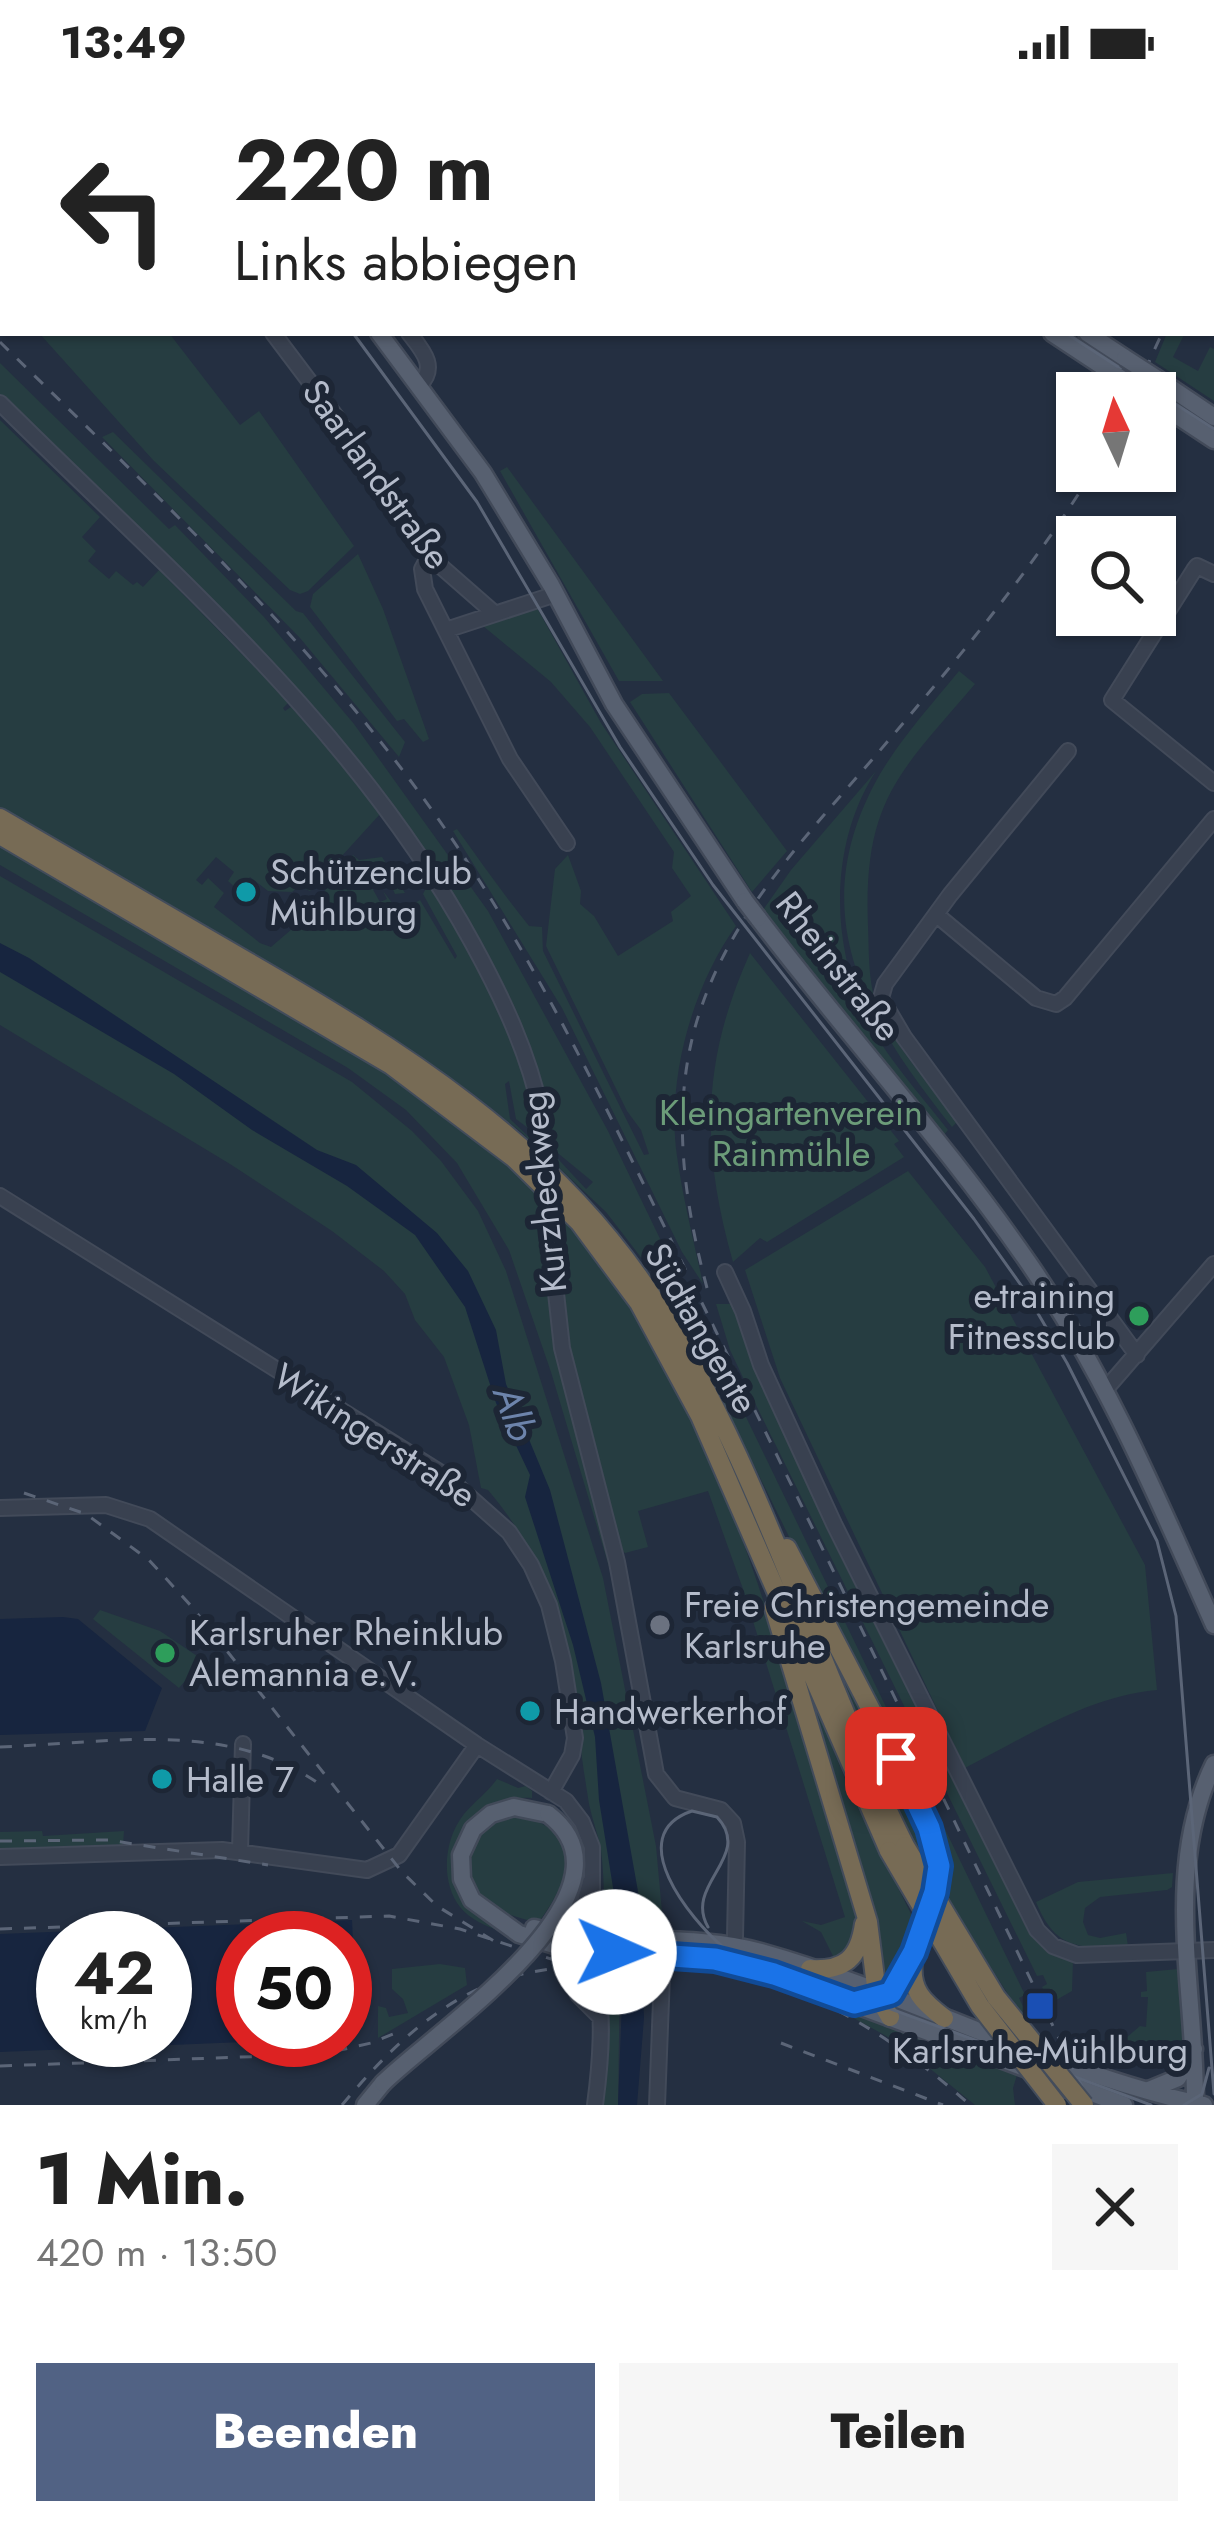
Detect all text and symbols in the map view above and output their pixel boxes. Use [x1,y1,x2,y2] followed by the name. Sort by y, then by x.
[60,10,187,75] text: 13:49
[234,110,494,232] text: 220 m
[36,132,192,288] icon: left
[234,222,579,300] text: Links abbiegen
[290,368,464,580] street label: Saarlandstraße
[1056,372,1176,492] north arrow
[1056,372,1176,636] map controls
[1056,516,1176,636] button: search
[270,845,472,938] place label: Schützenclub Mühlburg
[233,879,259,905] marker: Schützenclub Mühlburg
[764,880,914,1052] street label: Rheinstraße
[659,1086,923,1179] park label: Kleingartenverein Rainmühle
[507,1089,579,1295] street label: Kurzheckweg
[632,1233,772,1423] street label: Südtangente
[948,1269,1115,1362] place label: e-training Fitnessclub
[1126,1303,1152,1329] marker: e-training Fitnessclub
[263,1350,487,1520] street label: Wikingerstraße
[478,1377,551,1449] water label: Alb
[684,1578,1049,1671] place label: Freie Christengemeinde Karlsruhe
[189,1606,503,1699] place label: Karlsruher Rheinklub Alemannia e.V.
[647,1612,673,1638] marker: Freie Christengemeinde Karlsruhe
[152,1640,178,1666] marker: Karlsruher Rheinklub Alemannia e.V.
[554,1685,788,1737] place label: Handwerkerhof
[517,1698,543,1724] marker: Handwerkerhof
[845,1707,947,1809] pin
[863,1725,929,1791] icon: arrive
[186,1753,294,1805] place label: Halle 7
[149,1766,175,1792] marker: Halle 7
[551,1889,677,2015] position arrow
[216,1911,372,2067] speed limit sign: 50
[73,1930,155,2017] text: 42
[1024,1990,1056,2022] marker: Karlsruhe-Mühlburg
[80,1997,148,2040] text: km/h
[892,2024,1188,2076] place label: Karlsruhe-Mühlburg
[36,2127,248,2231] text: 1 Min.
[1052,2144,1178,2270] button: close
[36,2224,278,2281] text: 420 m · 13:50
[36,2363,595,2501] button: Beenden
[619,2363,1178,2501] button: Teilen

